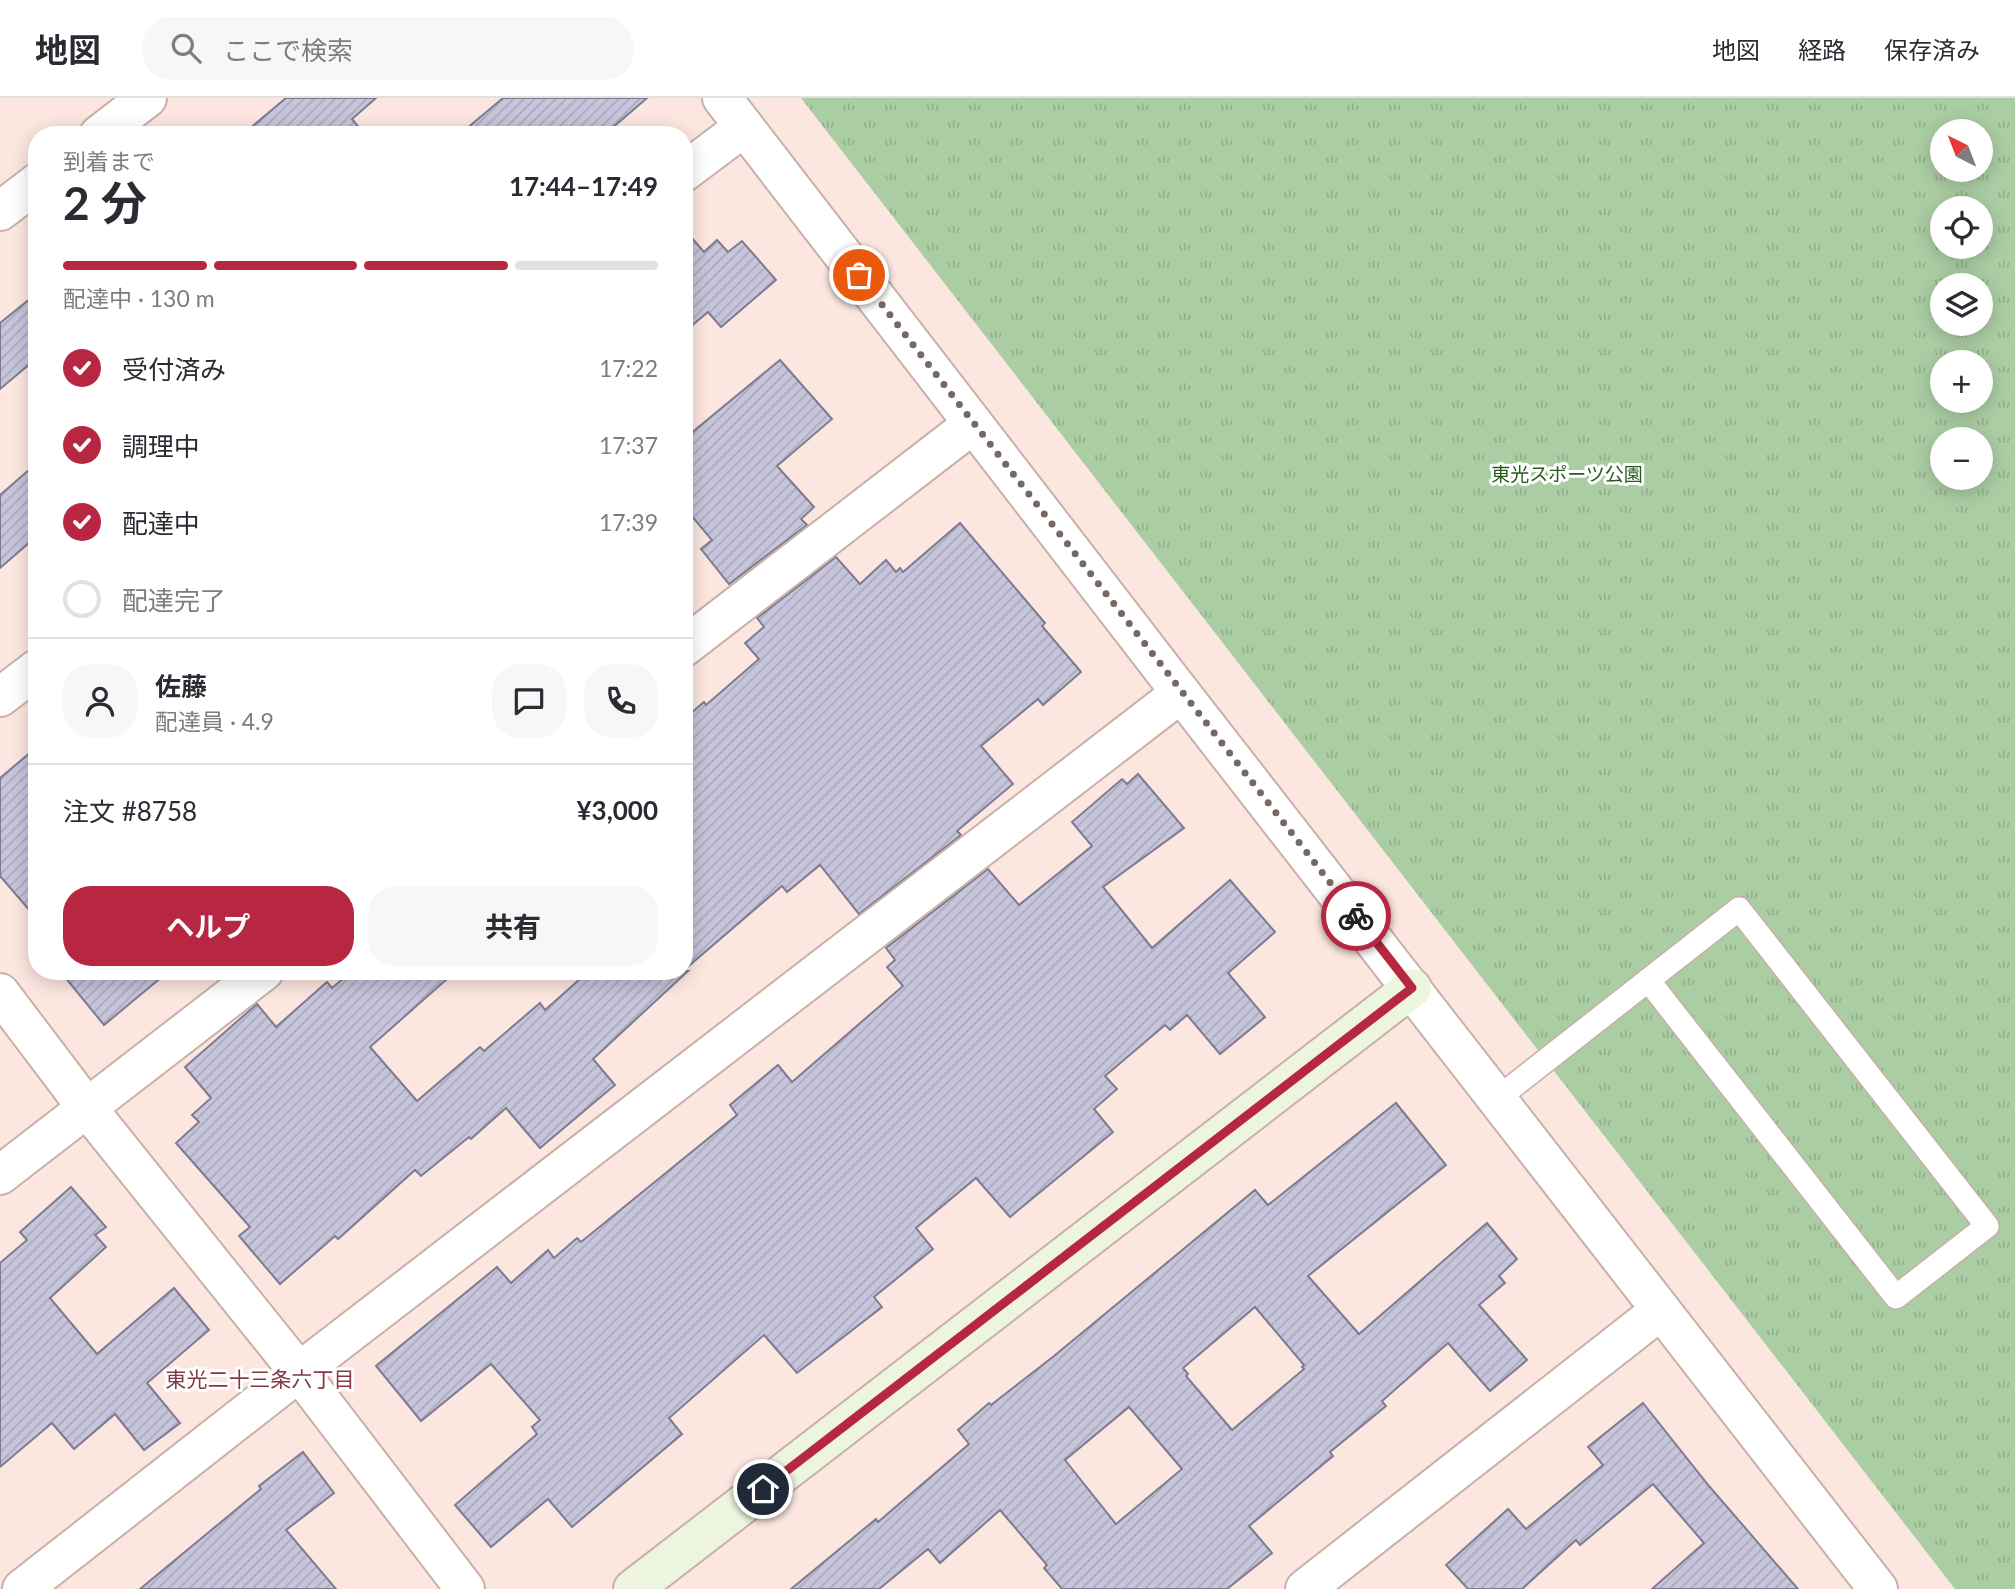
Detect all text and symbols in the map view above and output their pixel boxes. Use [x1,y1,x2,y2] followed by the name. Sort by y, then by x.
[143,17,633,80] search box
[35,29,101,69] text: 地図
[167,29,205,67] icon: search
[223,34,353,66] text: ここで検索
[1712,35,1760,64] text: 地図
[1798,35,1846,64] text: 経路
[1884,35,1980,64] text: 保存済み
[1930,119,1993,182] north arrow
[1930,119,1993,490] map controls
[63,147,155,175] text: 到着まで
[509,170,658,202] text: 17:44–17:49
[63,175,147,230] text: 2 分
[1930,196,1993,259] button: locate
[829,245,889,305] pin
[840,256,878,294] icon: bag
[1930,273,1993,336] button: layers
[63,284,215,312] text: 配達中 · 130 m
[63,349,101,387] icon: check
[1930,350,1993,413] button: +
[122,353,226,385] text: 受付済み
[599,354,658,382] text: 17:22
[63,426,101,464] icon: check
[1930,427,1993,490] button: −
[122,430,200,462] text: 調理中
[599,431,658,459] text: 17:37
[1491,462,1643,485] park label: 東光スポーツ公園
[63,503,101,541] icon: check
[122,507,200,539] text: 配達中
[599,508,658,536] text: 17:39
[122,584,226,616] text: 配達完了
[63,664,137,738] button: person
[492,664,566,738] button: chat
[584,664,658,738] button: phone
[155,670,207,702] text: 佐藤
[155,707,274,735] text: 配達員 · 4.9
[577,794,658,826] text: ¥3,000
[63,795,197,827] text: 注文 #8758
[1321,881,1391,951] courier
[63,886,354,966] button: ヘルプ
[368,886,658,966] button: 共有
[1337,897,1375,935] icon: bike
[166,1366,355,1391] district label: 東光二十三条六丁目
[733,1459,793,1519] pin
[744,1470,782,1508] icon: home

